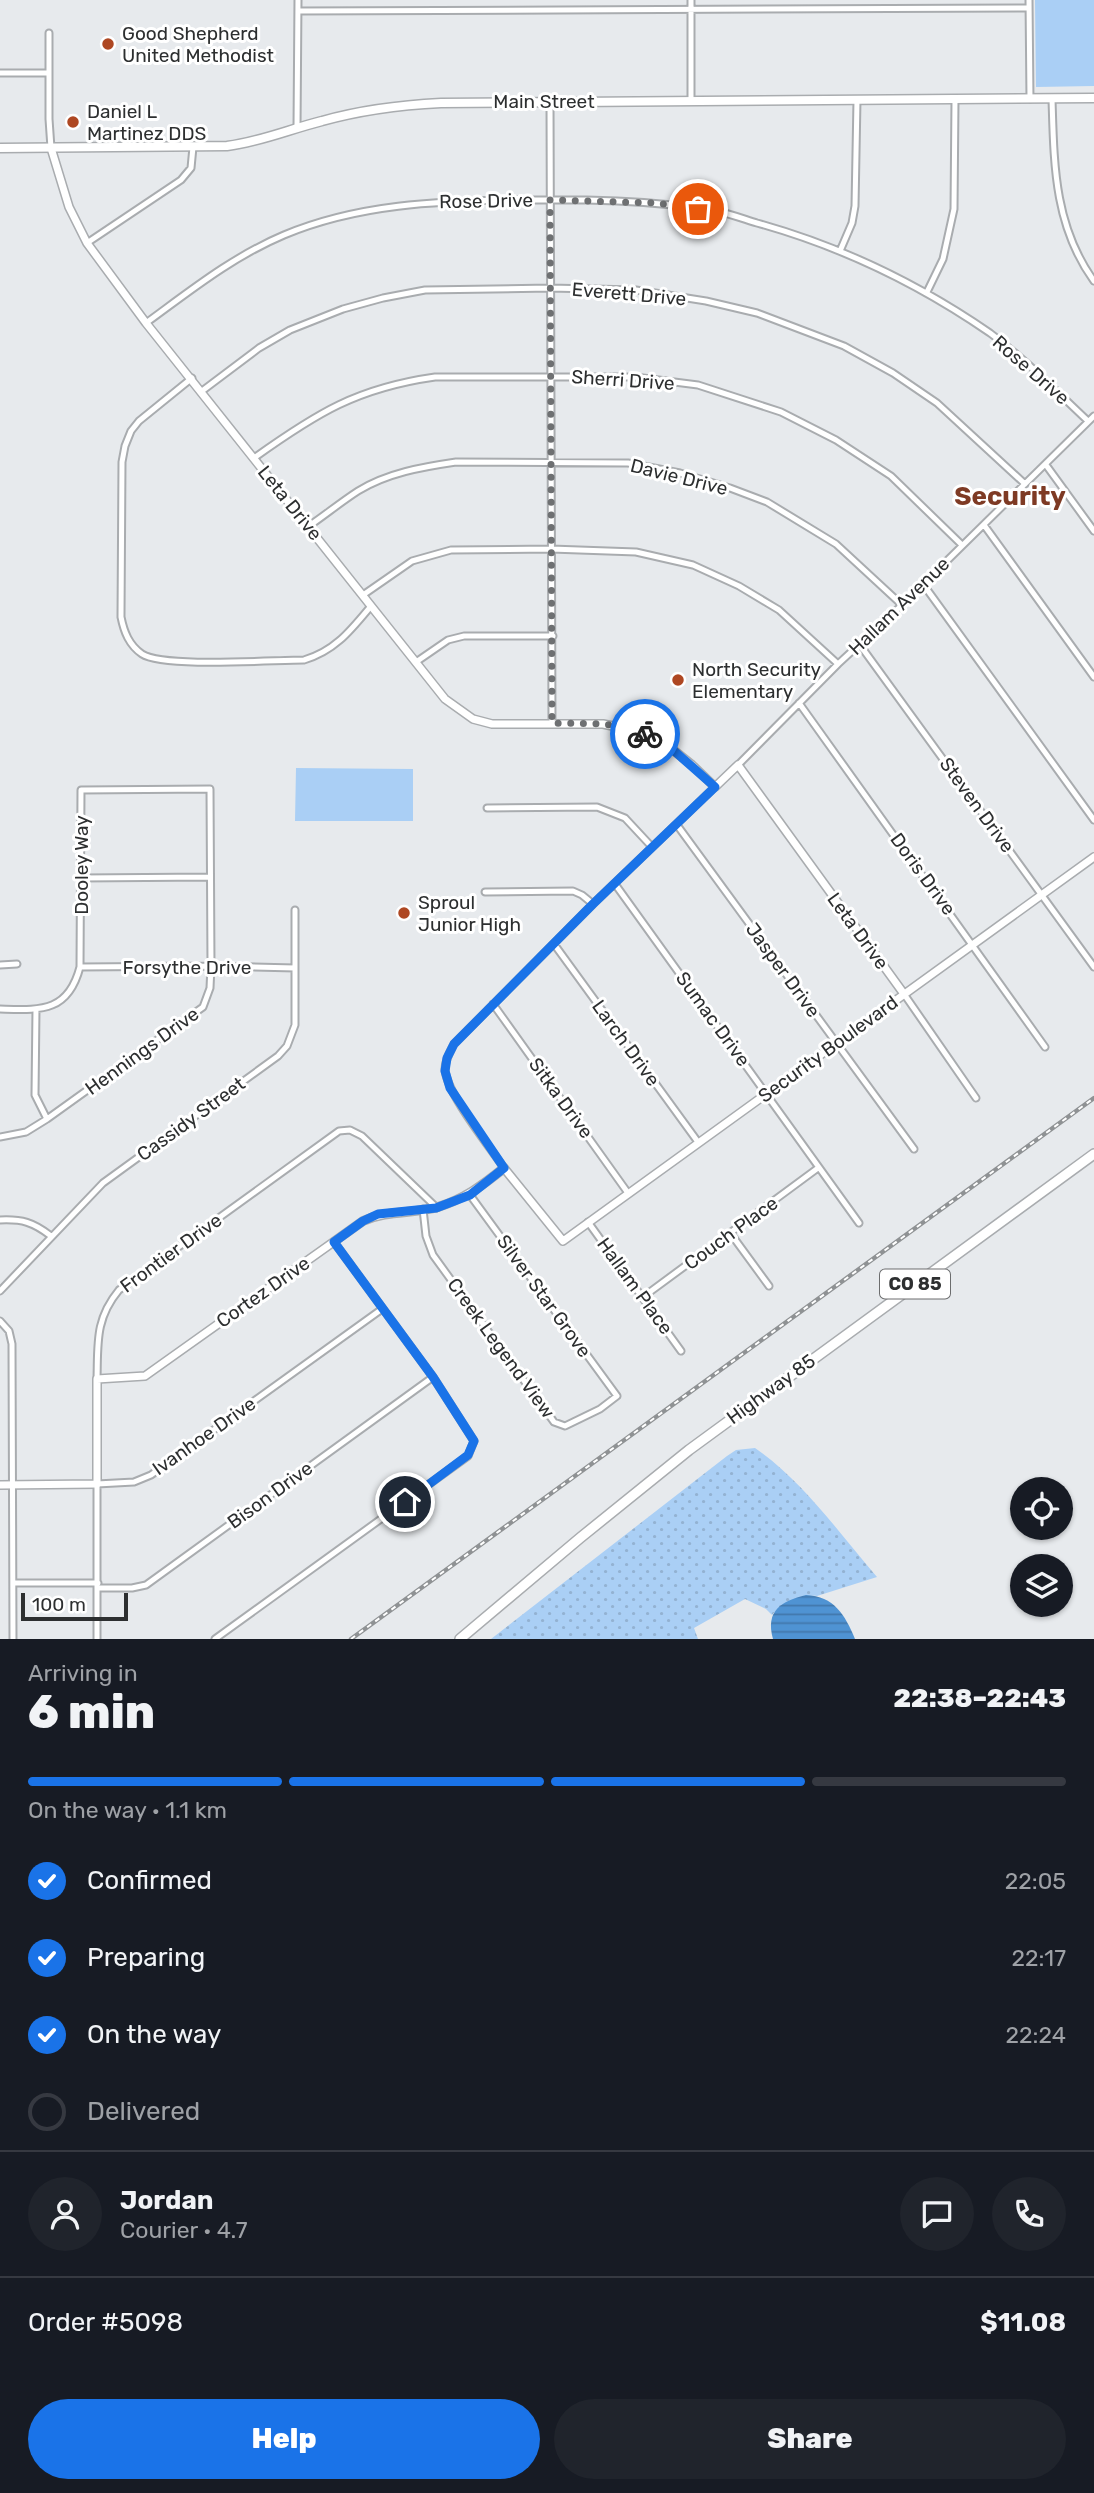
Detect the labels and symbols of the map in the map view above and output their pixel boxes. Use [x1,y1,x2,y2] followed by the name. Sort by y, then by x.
[122,22,275,67] place label: Good Shepherd United Methodist
[100,36,116,52] marker: Good Shepherd United Methodist
[493,90,595,113] street label: Main Street
[87,100,206,145] place label: Daniel L Martinez DDS
[65,114,81,130] marker: Daniel L Martinez DDS
[668,179,728,239] pin
[439,189,533,213] street label: Rose Drive
[571,278,687,310] street label: Everett Drive
[988,331,1074,409] street label: Rose Drive
[571,365,675,395] street label: Sherri Drive
[628,454,730,500] street label: Davie Drive
[253,461,327,545] street label: Leta Drive
[954,481,1066,512] district label: Security
[844,552,954,660] street label: Hallam Avenue
[692,658,821,703] place label: North Security Elementary
[670,672,686,688] marker: North Security Elementary
[610,699,680,769] courier
[935,753,1019,857] street label: Steven Drive
[70,815,93,915] street label: Dooley Way
[886,828,960,920] street label: Doris Drive
[822,888,894,974] street label: Leta Drive
[418,891,521,936] place label: Sproul Junior High
[396,905,412,921] marker: Sproul Junior High
[741,918,825,1022] street label: Jasper Drive
[123,956,251,979] street label: Forsythe Drive
[671,967,755,1071] street label: Sumac Drive
[754,991,902,1107] street label: Security Boulevard
[587,996,665,1090] street label: Larch Drive
[81,1002,203,1100] street label: Hennings Drive
[524,1053,598,1143] street label: Sitka Drive
[132,1072,250,1166] street label: Cassidy Street
[680,1191,782,1275] street label: Couch Place
[116,1208,226,1298] street label: Frontier Drive
[492,1230,596,1362] street label: Silver Star Grove
[592,1233,678,1339] street label: Hallam Place
[212,1251,314,1333] street label: Cortez Drive
[880,1269,950,1298] road number: CO 85
[442,1273,560,1423] street label: Creek Legend View
[722,1349,820,1429] street label: Highway 85
[148,1392,260,1480] street label: Ivanhoe Drive
[223,1456,317,1534] street label: Bison Drive
[375,1472,435,1532] pin
[21,1590,128,1622] scale bar

